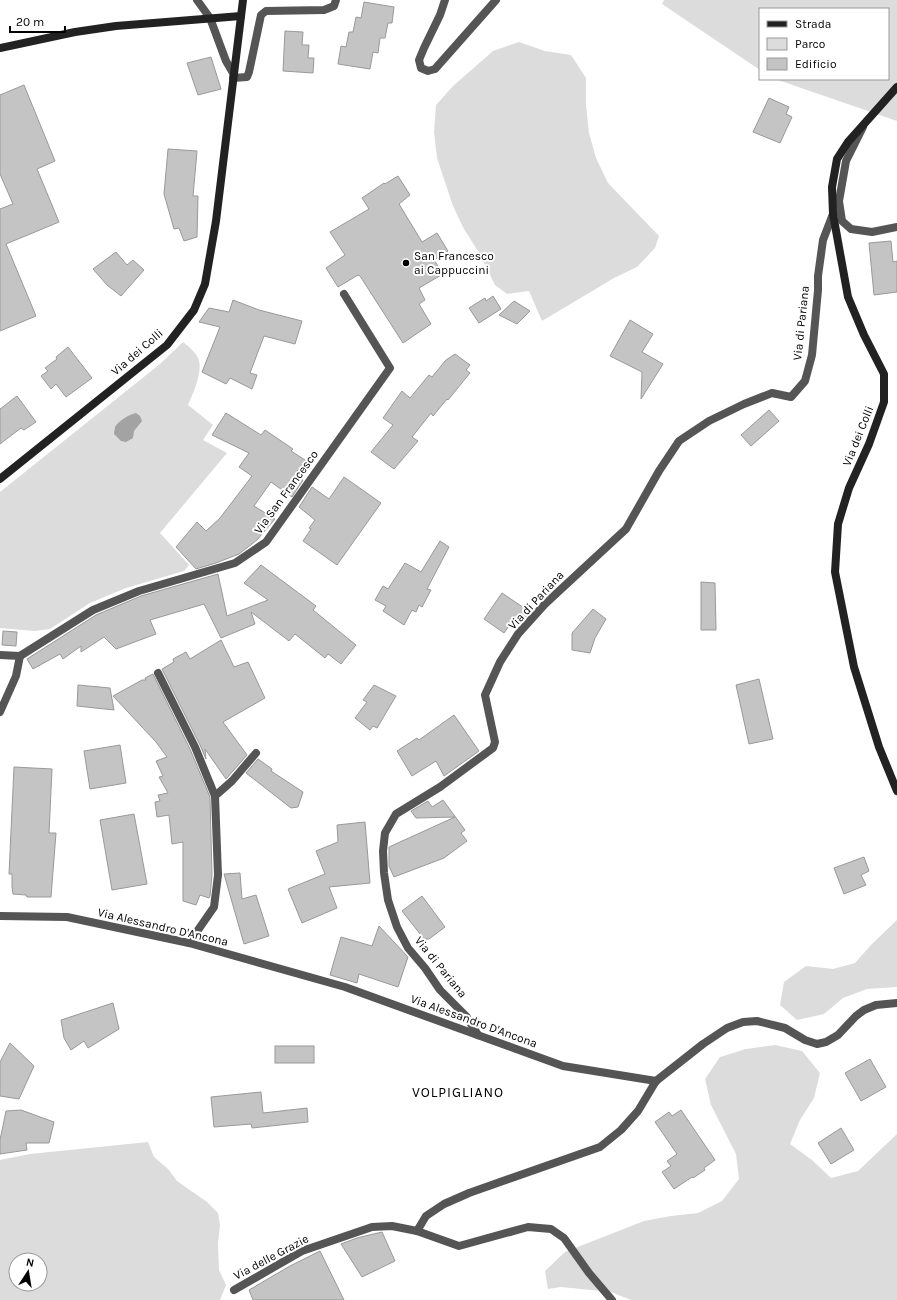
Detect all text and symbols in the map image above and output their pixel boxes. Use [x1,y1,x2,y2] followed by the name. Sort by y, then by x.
[10,8,65,34] scale bar
[759,8,889,80] legend
[16,15,44,29] text: 20 m
[795,17,831,31] text: Strada
[795,37,825,51] text: Parco
[795,57,836,71] text: Edificio
[414,249,494,277] place label: San Francesco ai Cappuccini
[401,258,411,268] marker: San Francesco ai Cappuccini
[790,285,812,361] street label: Via di Pariana
[108,326,166,378] street label: Via dei Colli
[840,404,876,468] street label: Via dei Colli
[251,448,321,536] street label: Via San Francesco
[505,568,567,632] street label: Via di Pariana
[96,905,230,949] street label: Via Alessandro D'Ancona
[412,933,470,1001] street label: Via di Pariana
[409,992,539,1050] street label: Via Alessandro D'Ancona
[412,1084,504,1101] district label: VOLPIGLIANO
[231,1231,311,1283] street label: Via delle Grazie
[8,1252,48,1292] north arrow
[25,1256,35,1270] text: N

